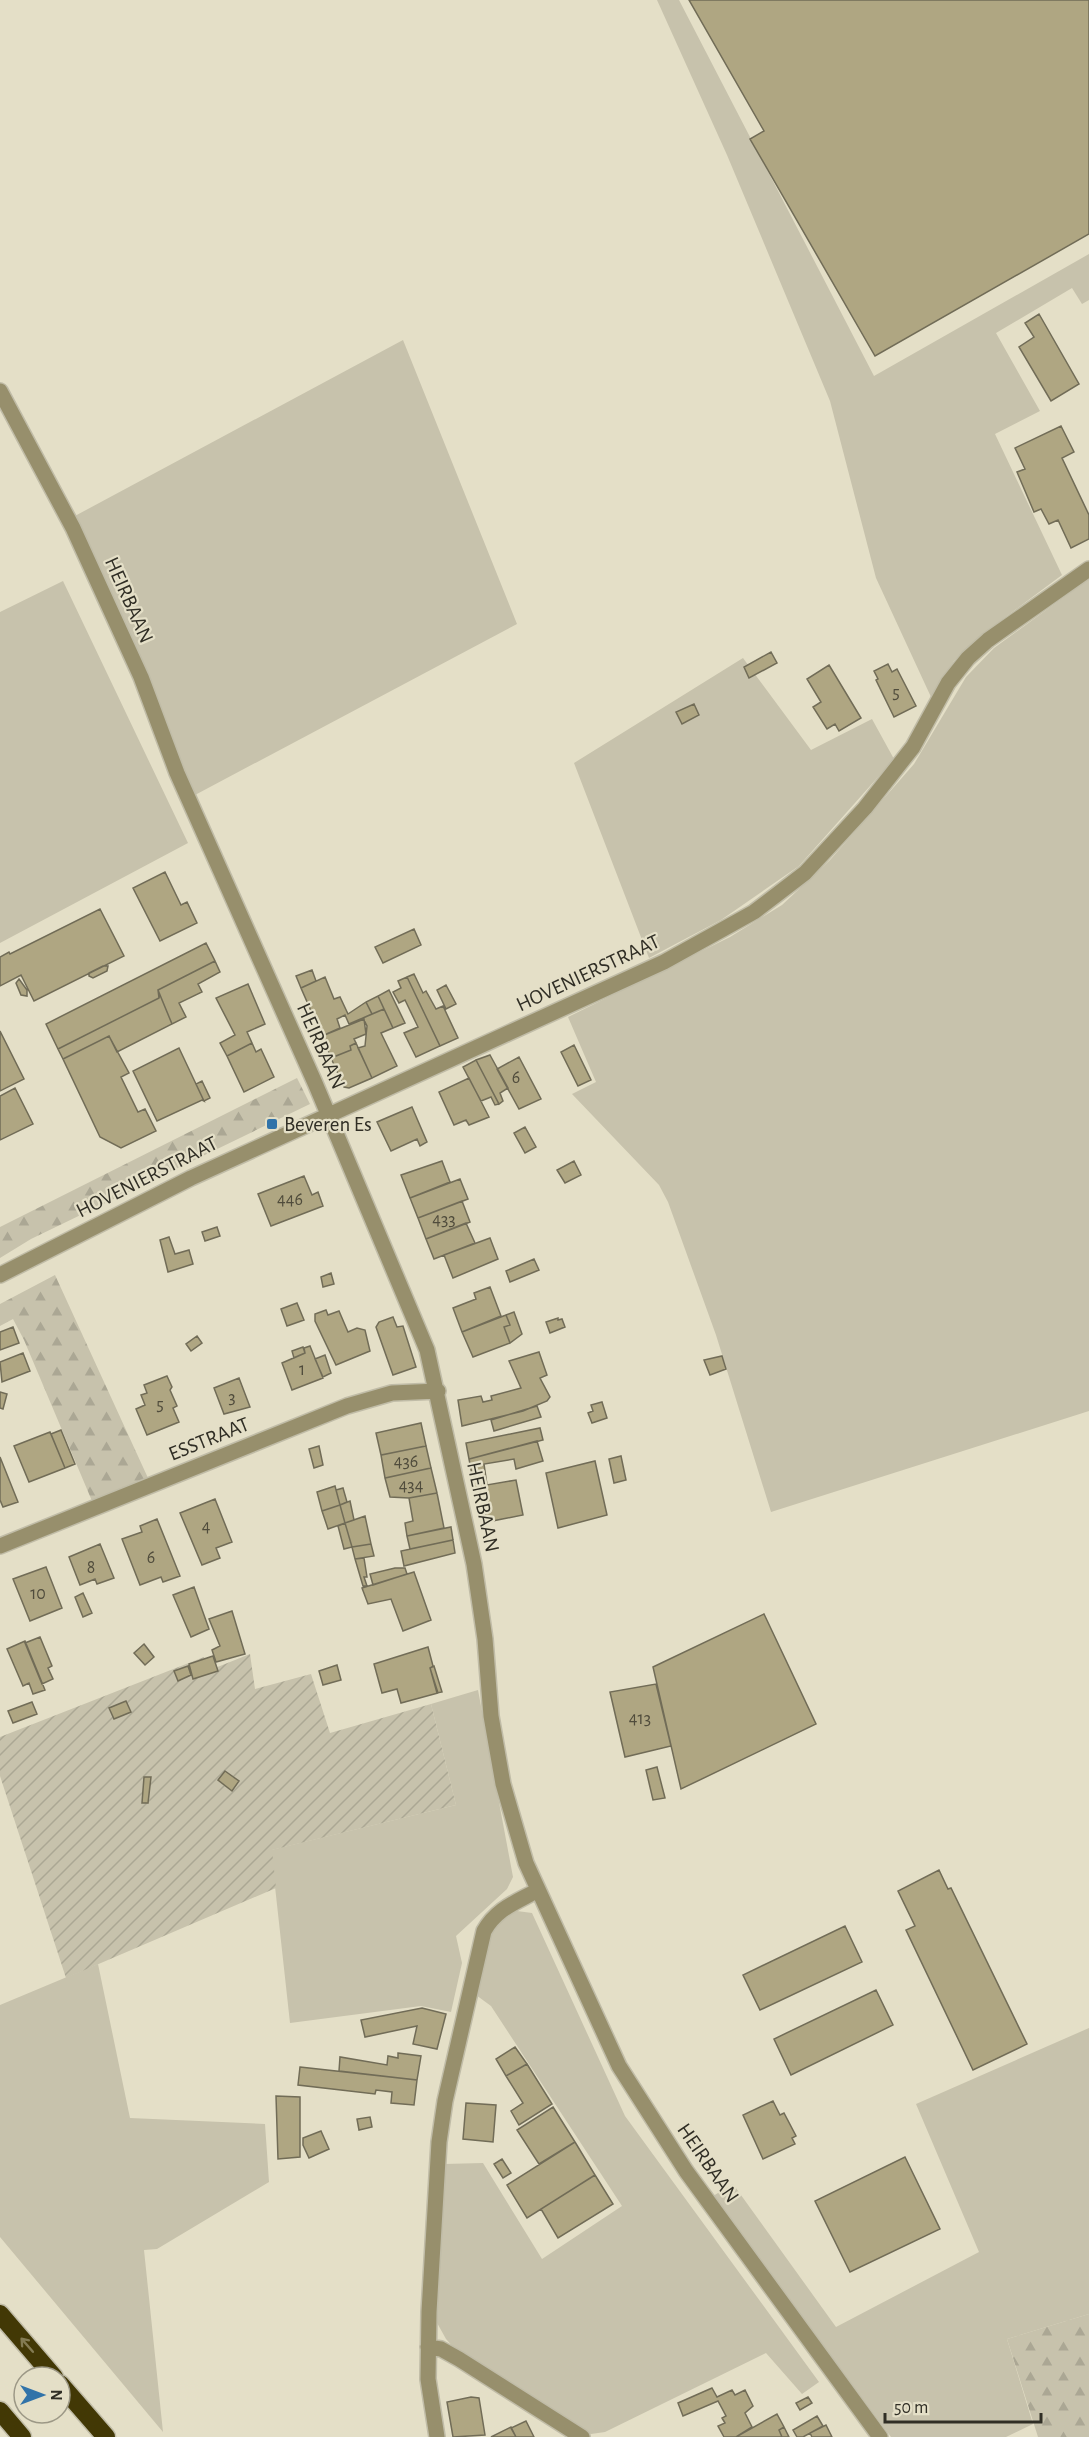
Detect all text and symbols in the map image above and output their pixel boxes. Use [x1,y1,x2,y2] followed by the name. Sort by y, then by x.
[101,554,157,646] street label: HEIRBAAN
[892,684,900,702] house number: 5
[513,931,663,1015] street label: HOVENIERSTRAAT
[293,1000,349,1092] street label: HEIRBAAN
[512,1069,520,1087] house number: 6
[284,1114,372,1135] place label: Beveren Es
[265,1117,279,1131] marker: Beveren Es
[73,1132,221,1222] street label: HOVENIERSTRAAT
[277,1191,303,1209] house number: 446
[432,1211,456,1229] house number: 433
[299,1361,305,1379] house number: 1
[228,1389,236,1407] house number: 3
[156,1396,164,1414] house number: 5
[166,1413,252,1465] street label: ESSTRAAT
[394,1453,418,1471] house number: 436
[463,1460,503,1554] street label: HEIRBAAN
[399,1477,424,1495] house number: 434
[202,1518,211,1536] house number: 4
[147,1549,155,1567] house number: 6
[87,1559,95,1577] house number: 8
[30,1585,46,1603] house number: 10
[629,1710,651,1728] house number: 413
[673,2119,743,2207] street label: HEIRBAAN
[20,2338,34,2353] one-way arrow
[12,2365,72,2425] north arrow
[885,2386,1041,2424] scale bar
[48,2389,64,2401] text: N
[894,2399,928,2417] text: 50 m

